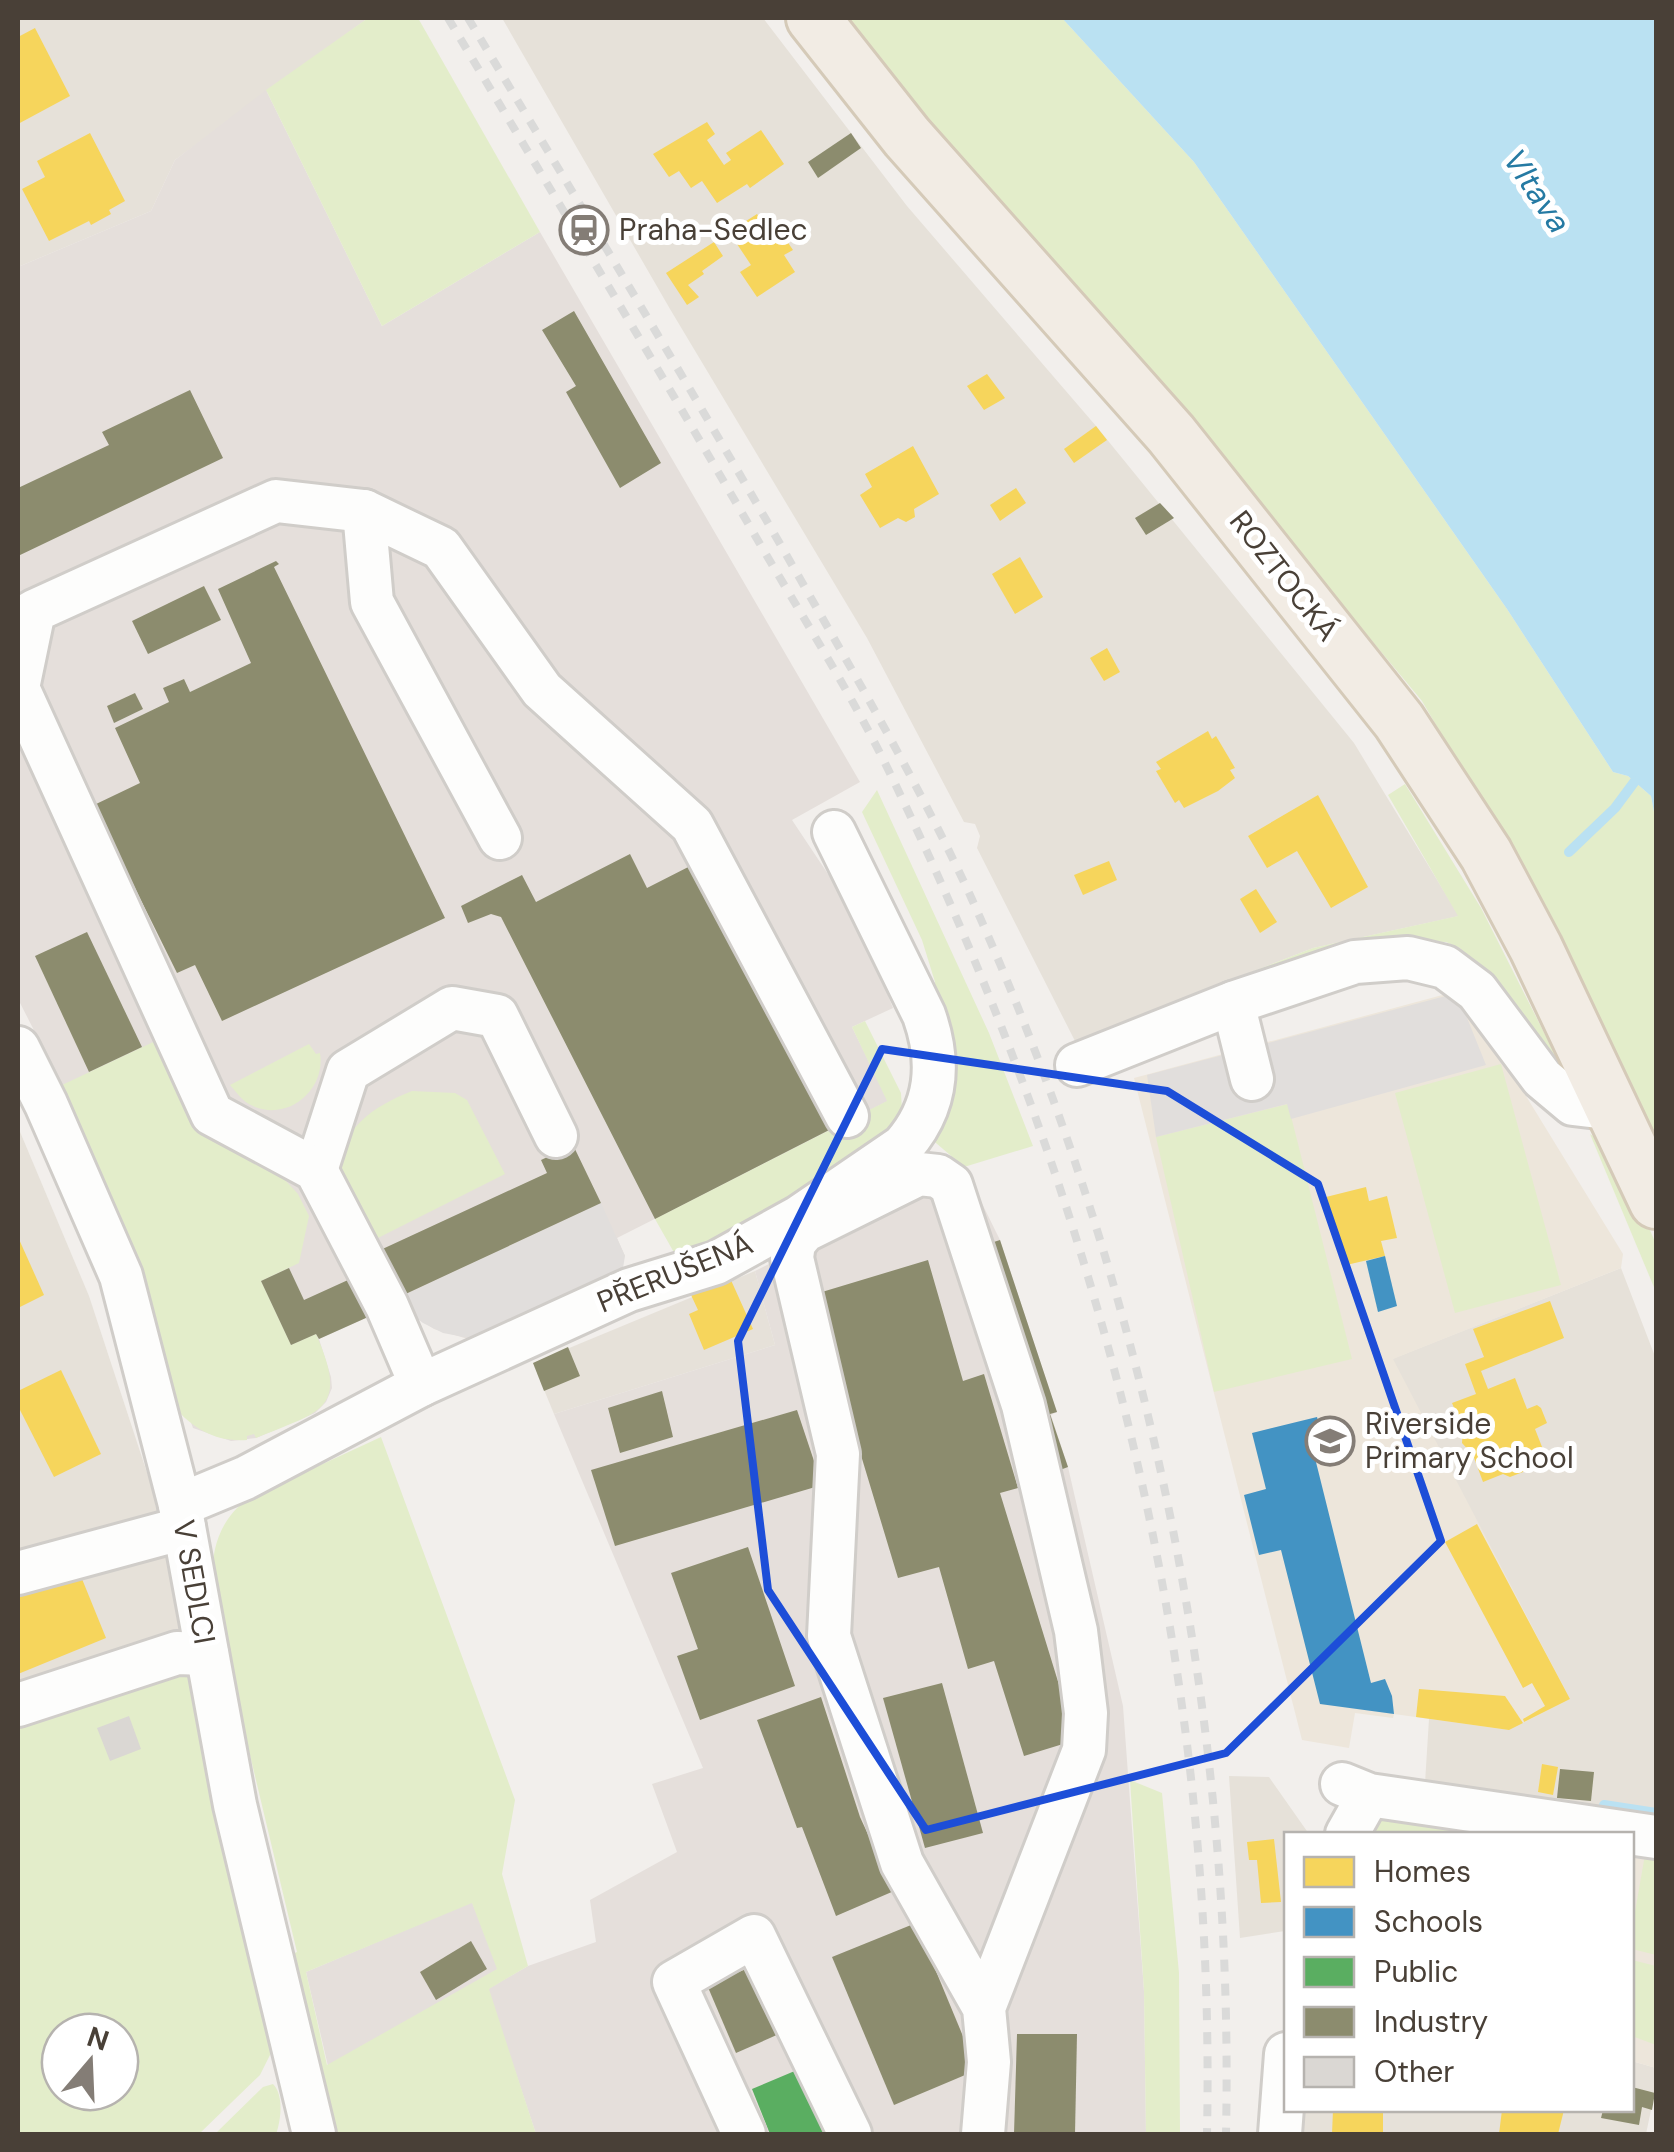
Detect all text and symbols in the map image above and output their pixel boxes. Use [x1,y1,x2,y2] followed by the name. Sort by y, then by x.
[1494,141,1580,241] water label: Vltava
[558,204,610,256] station icon: Praha-Sedlec
[619,210,808,249] place label: Praha-Sedlec
[1221,503,1348,649] street label: ROZTOCKÁ
[591,1224,759,1321] street label: PŘERUŠENÁ
[1365,1404,1574,1477] place label: Riverside Primary School
[1304,1415,1356,1467] school or university icon: Riverside Primary School
[164,1517,225,1647] street label: V SEDLCI
[1284,1832,1634,2112] legend
[1374,1852,1471,1891] text: Homes
[1374,1902,1483,1941] text: Schools
[1374,1952,1458,1991] text: Public
[1374,2002,1488,2041] text: Industry
[40,2012,140,2112] north arrow
[82,2018,114,2060] text: N
[1374,2052,1454,2091] text: Other

